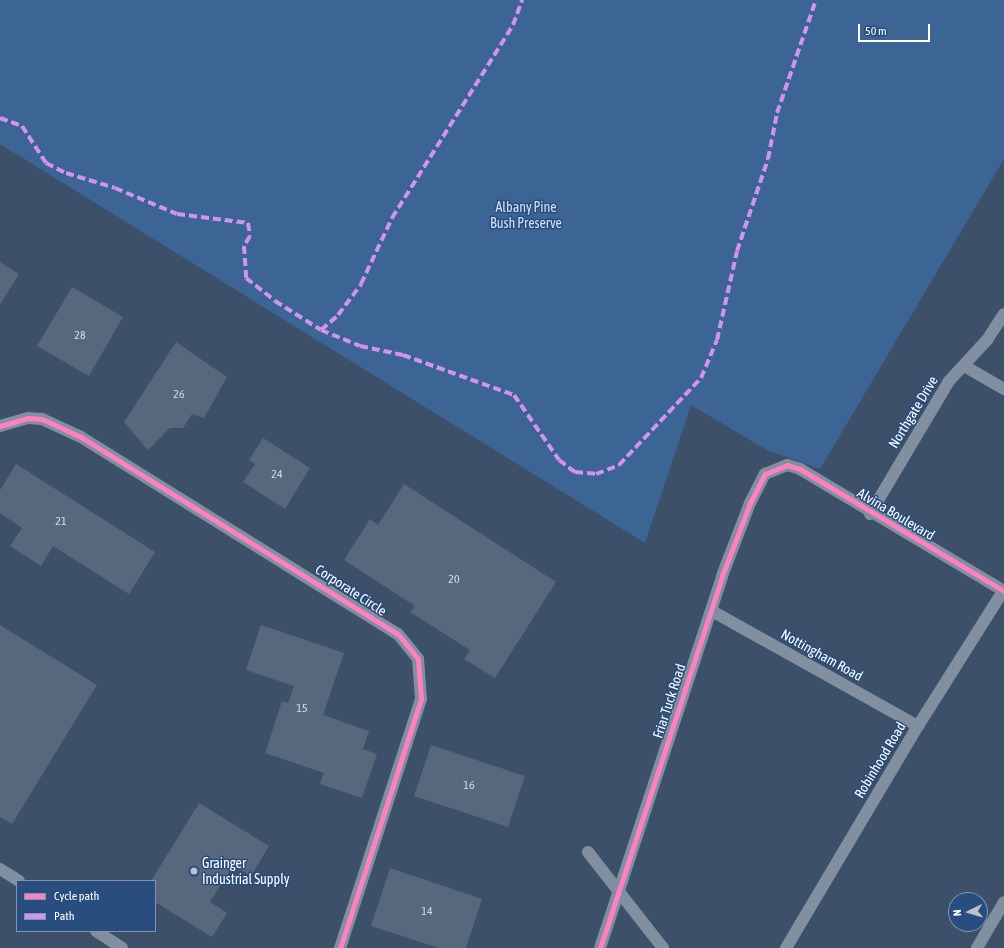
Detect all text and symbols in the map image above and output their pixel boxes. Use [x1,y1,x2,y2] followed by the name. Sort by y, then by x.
[860,16,932,42] scale bar
[865,24,887,38] text: 50 m
[490,199,562,232] park label: Albany Pine Bush Preserve
[74,329,86,343] house number: 28
[885,373,941,451] street label: Northgate Drive
[173,388,185,402] house number: 26
[271,468,283,482] house number: 24
[854,484,938,544] street label: Alvina Boulevard
[55,515,67,529] house number: 21
[312,561,390,619] street label: Corporate Circle
[448,573,460,587] house number: 20
[778,626,866,684] street label: Nottingham Road
[649,662,689,740] street label: Friar Tuck Road
[296,702,308,716] house number: 15
[851,719,909,801] street label: Robinhood Road
[463,779,475,793] house number: 16
[202,855,289,888] place label: Grainger Industrial Supply
[189,866,199,876] marker: Grainger Industrial Supply
[16,880,156,932] legend
[54,889,99,903] text: Cycle path
[948,892,988,932] north arrow
[421,905,433,919] house number: 14
[54,909,75,923] text: Path
[951,909,963,917] text: N

